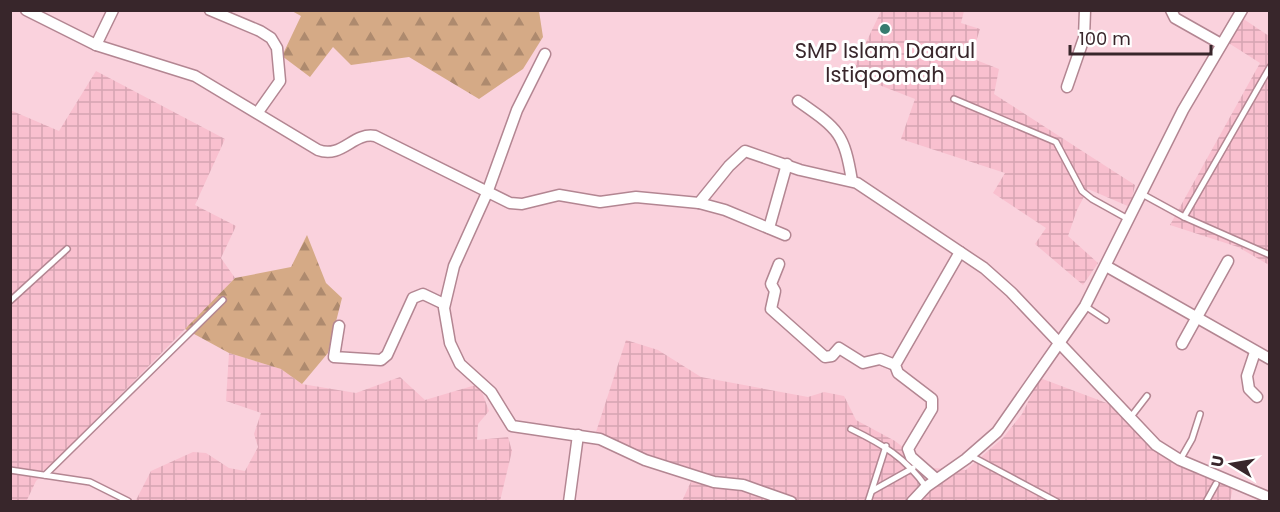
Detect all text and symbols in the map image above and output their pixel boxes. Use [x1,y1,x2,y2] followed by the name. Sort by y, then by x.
[1070,18,1211,56] scale bar
[878,22,892,36] marker: SMP Islam Daarul Istiqoomah
[1079,26,1131,51] text: 100 m
[795,36,975,89] place label: SMP Islam Daarul Istiqoomah
[1202,434,1262,494] north arrow
[1205,454,1230,469] text: U

